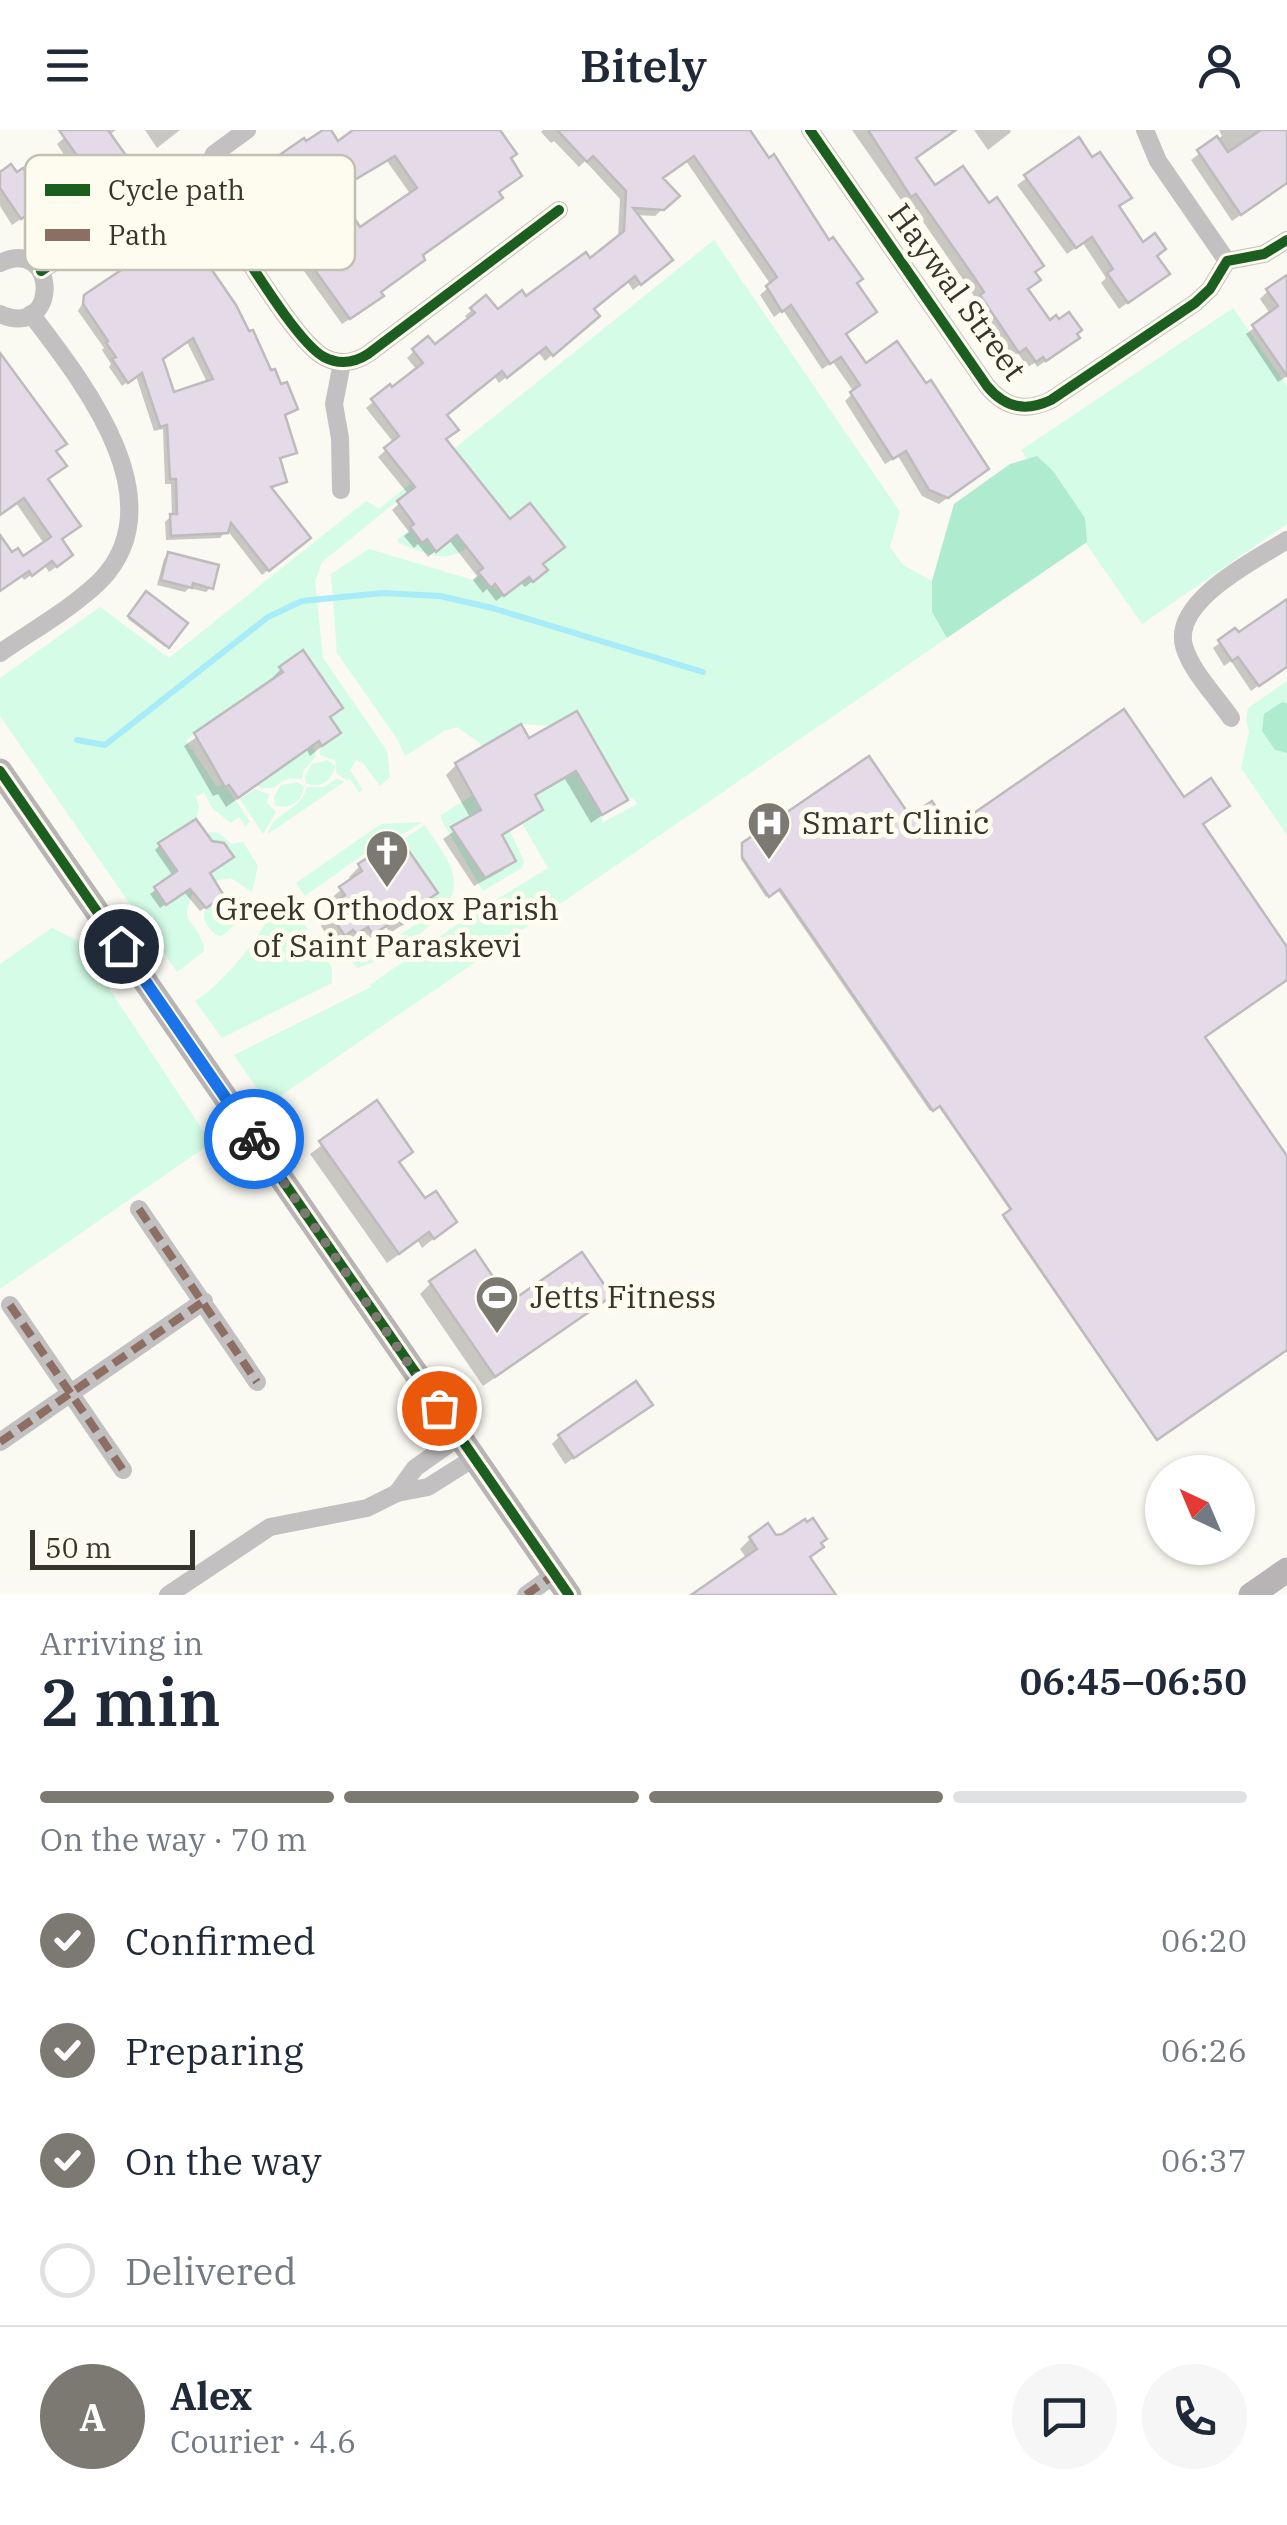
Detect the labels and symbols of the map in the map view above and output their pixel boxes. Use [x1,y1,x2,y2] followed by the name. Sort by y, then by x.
[25,155,355,270] legend
[108,171,245,208] text: Cycle path
[879,195,1036,388] street label: Haywal Street
[108,216,167,253] text: Path
[746,800,792,861] hospital icon: Smart Clinic
[802,801,990,843] place label: Smart Clinic
[364,828,410,889] church icon: Greek Orthodox Parish of Saint Paraskevi
[215,887,559,966] place label: Greek Orthodox Parish of Saint Paraskevi
[79,904,164,989] pin
[204,1089,304,1189] courier
[474,1274,520,1335] sports icon: Jetts Fitness
[530,1275,716,1317] place label: Jetts Fitness
[397,1366,482,1451] pin
[1145,1455,1255,1565] north arrow
[30,1525,195,1570] scale bar

